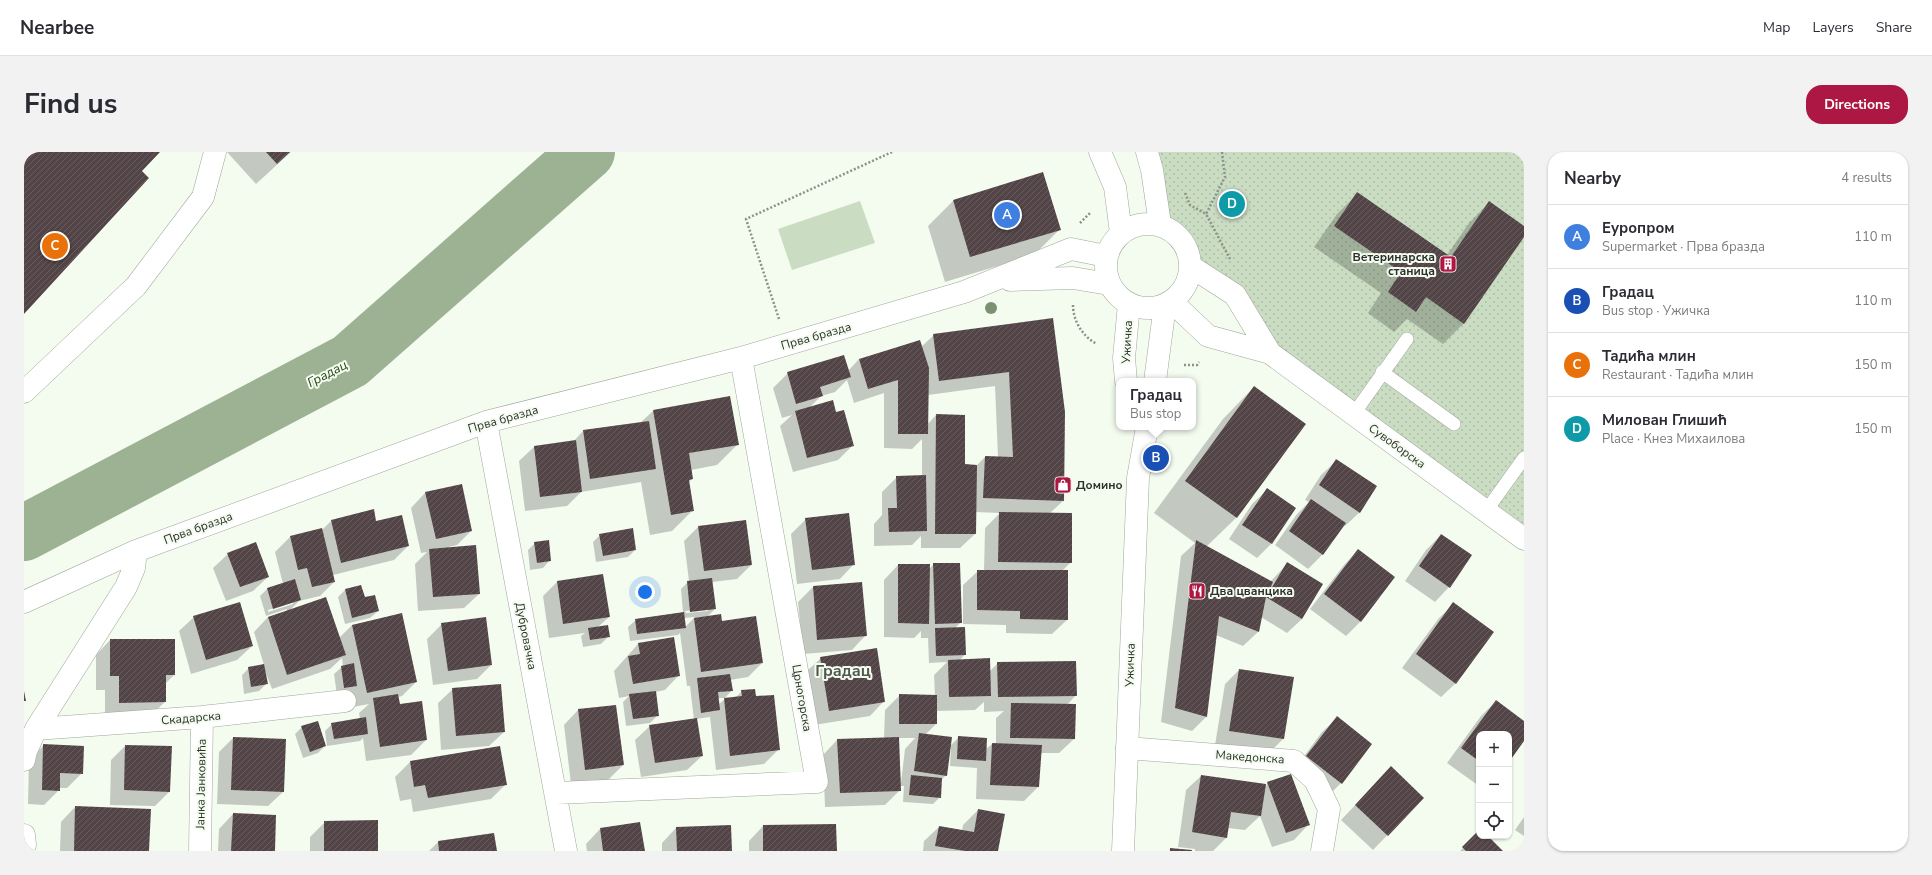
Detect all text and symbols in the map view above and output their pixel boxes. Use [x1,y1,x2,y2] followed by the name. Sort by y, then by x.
[20,15,94,41] text: Nearbee
[1763,18,1790,37] text: Map
[1812,18,1854,37] text: Layers
[1876,18,1912,37] text: Share
[24,85,118,123] text: Find us
[1806,85,1908,124] button: Directions
[1564,167,1621,190] text: Nearby
[1841,169,1892,187] text: 4 results
[1219,189,1245,219] pin: D
[994,200,1020,230] pin: A
[1602,218,1675,238] text: Еуропром
[1572,228,1582,246] text: A
[1854,228,1892,246] text: 110 m
[42,231,68,261] pin: C
[1602,238,1765,256] text: Supermarket · Прва бразда
[1352,249,1435,279] place label: Ветеринарска станица
[1438,254,1458,274] building icon: Ветеринарска станица
[1602,282,1654,302] text: Градац
[1573,292,1581,310] text: B
[1854,292,1892,310] text: 110 m
[1602,302,1710,320] text: Bus stop · Ужичка
[779,318,853,354] street label: Прва бразда
[1118,320,1136,365] street label: Ужичка
[1602,346,1696,366] text: Тадића млин
[304,356,351,392] water label: Градац
[1573,356,1581,374] text: C
[1854,356,1892,374] text: 150 m
[1602,366,1754,384] text: Restaurant · Тадића млин
[1116,378,1196,430] popup
[1130,385,1182,405] text: Градац
[466,401,540,437] street label: Прва бразда
[1130,405,1181,423] text: Bus stop
[1602,410,1727,430] text: Милован Глишић
[1365,420,1429,472] street label: Сувоборска
[1572,420,1582,438] text: D
[1854,420,1892,438] text: 150 m
[1602,430,1745,448] text: Place · Кнез Михаилова
[1143,443,1169,473] pin: B
[1053,475,1073,495] shop icon: Домино
[1076,477,1123,493] place label: Домино
[161,508,235,548] street label: Прва бразда
[1187,581,1207,601] restaurant icon: Два цванцика
[635,582,655,602] your location
[1210,583,1293,599] place label: Два цванцика
[512,601,540,671] street label: Дубровачка
[1121,643,1139,688] street label: Ужичка
[815,660,871,682] district label: Градац
[788,663,816,733] street label: Црногорска
[160,707,222,729] street label: Скадарска
[1476,731,1512,839] map controls
[1476,731,1512,767] button: +
[192,738,210,831] street label: Јанка Јанковића
[1215,747,1285,767] street label: Македонска
[1476,767,1512,803] button: −
[1476,803,1512,839] button: locate

